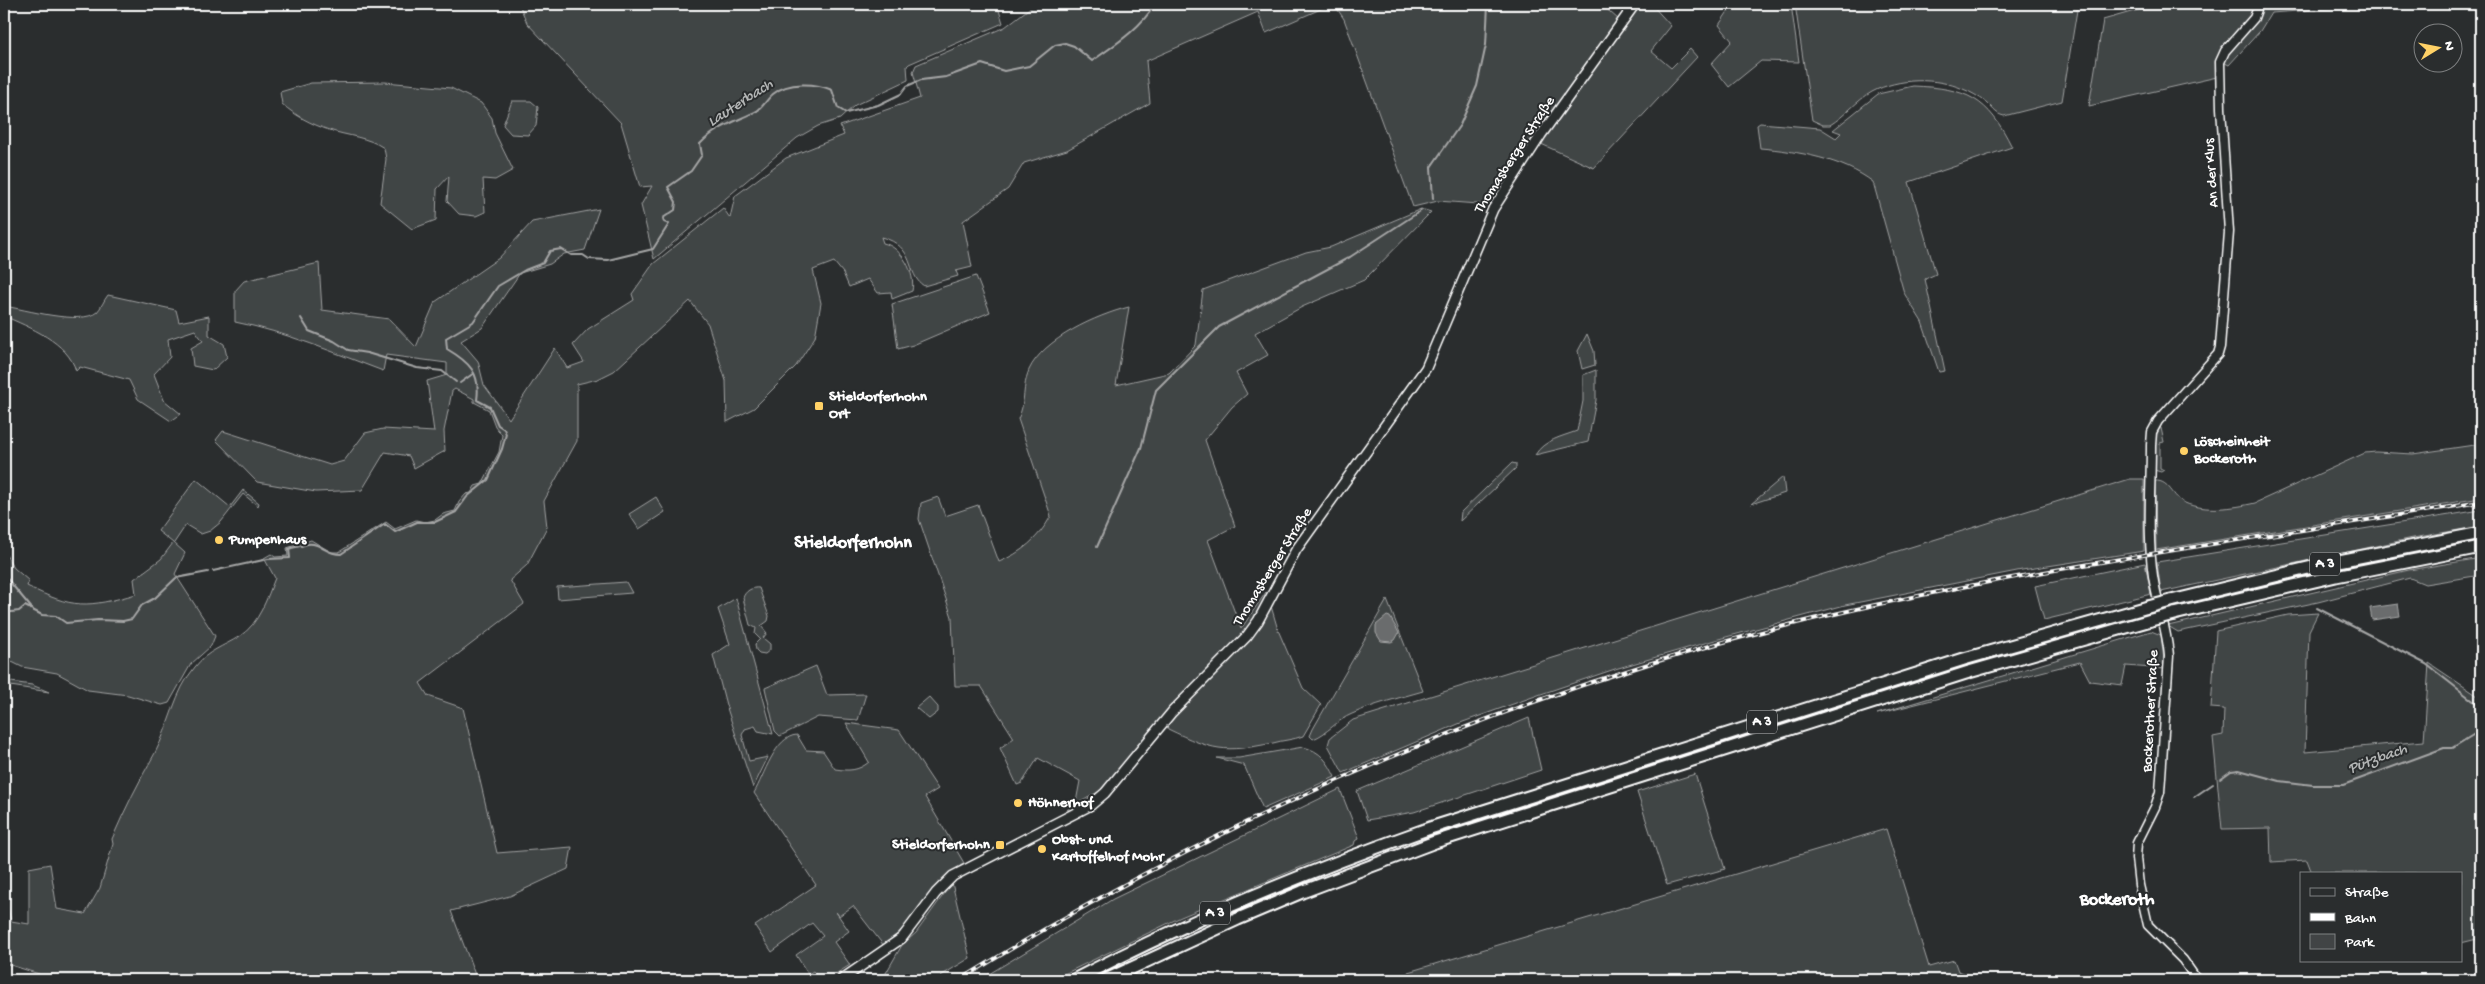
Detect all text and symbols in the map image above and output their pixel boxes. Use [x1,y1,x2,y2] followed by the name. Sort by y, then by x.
[2412,22,2462,72] north arrow
[2439,40,2458,52] text: N
[705,76,778,132] water label: Lauterbach
[1470,93,1560,218] street label: Thomasberger Straße
[2201,137,2223,208] street label: An der Klus
[829,388,928,423] place label: Stieldorferhohn Ort
[813,400,825,412] marker: Stieldorferhohn Ort
[2193,433,2271,468] place label: Löscheinheit Bockeroth
[2178,445,2190,457] marker: Löscheinheit Bockeroth
[1229,504,1317,630] street label: Thomasberger Straße
[228,531,308,549] place label: Pumpenhaus
[794,533,912,554] district label: Stieldorferhohn
[213,534,225,546] marker: Pumpenhaus
[2310,552,2340,576] road number: A 3
[2139,649,2163,774] street label: Bockerother Straße
[1747,710,1777,734] road number: A 3
[2346,740,2410,779] water label: Pützbach
[1028,794,1094,812] place label: Höhnerhof
[1012,797,1024,809] marker: Höhnerhof
[1051,831,1165,866] place label: Obst- und Kartoffelhof Mohr
[892,836,991,854] place label: Stieldorferhohn
[994,839,1006,851] marker: Stieldorferhohn
[1036,843,1048,855] marker: Obst- und Kartoffelhof Mohr
[2300,872,2462,962] legend
[2345,884,2389,902] text: Straße
[2079,890,2155,911] district label: Bockeroth
[1200,901,1230,924] road number: A 3
[2344,910,2376,928] text: Bahn
[2344,934,2375,952] text: Park

